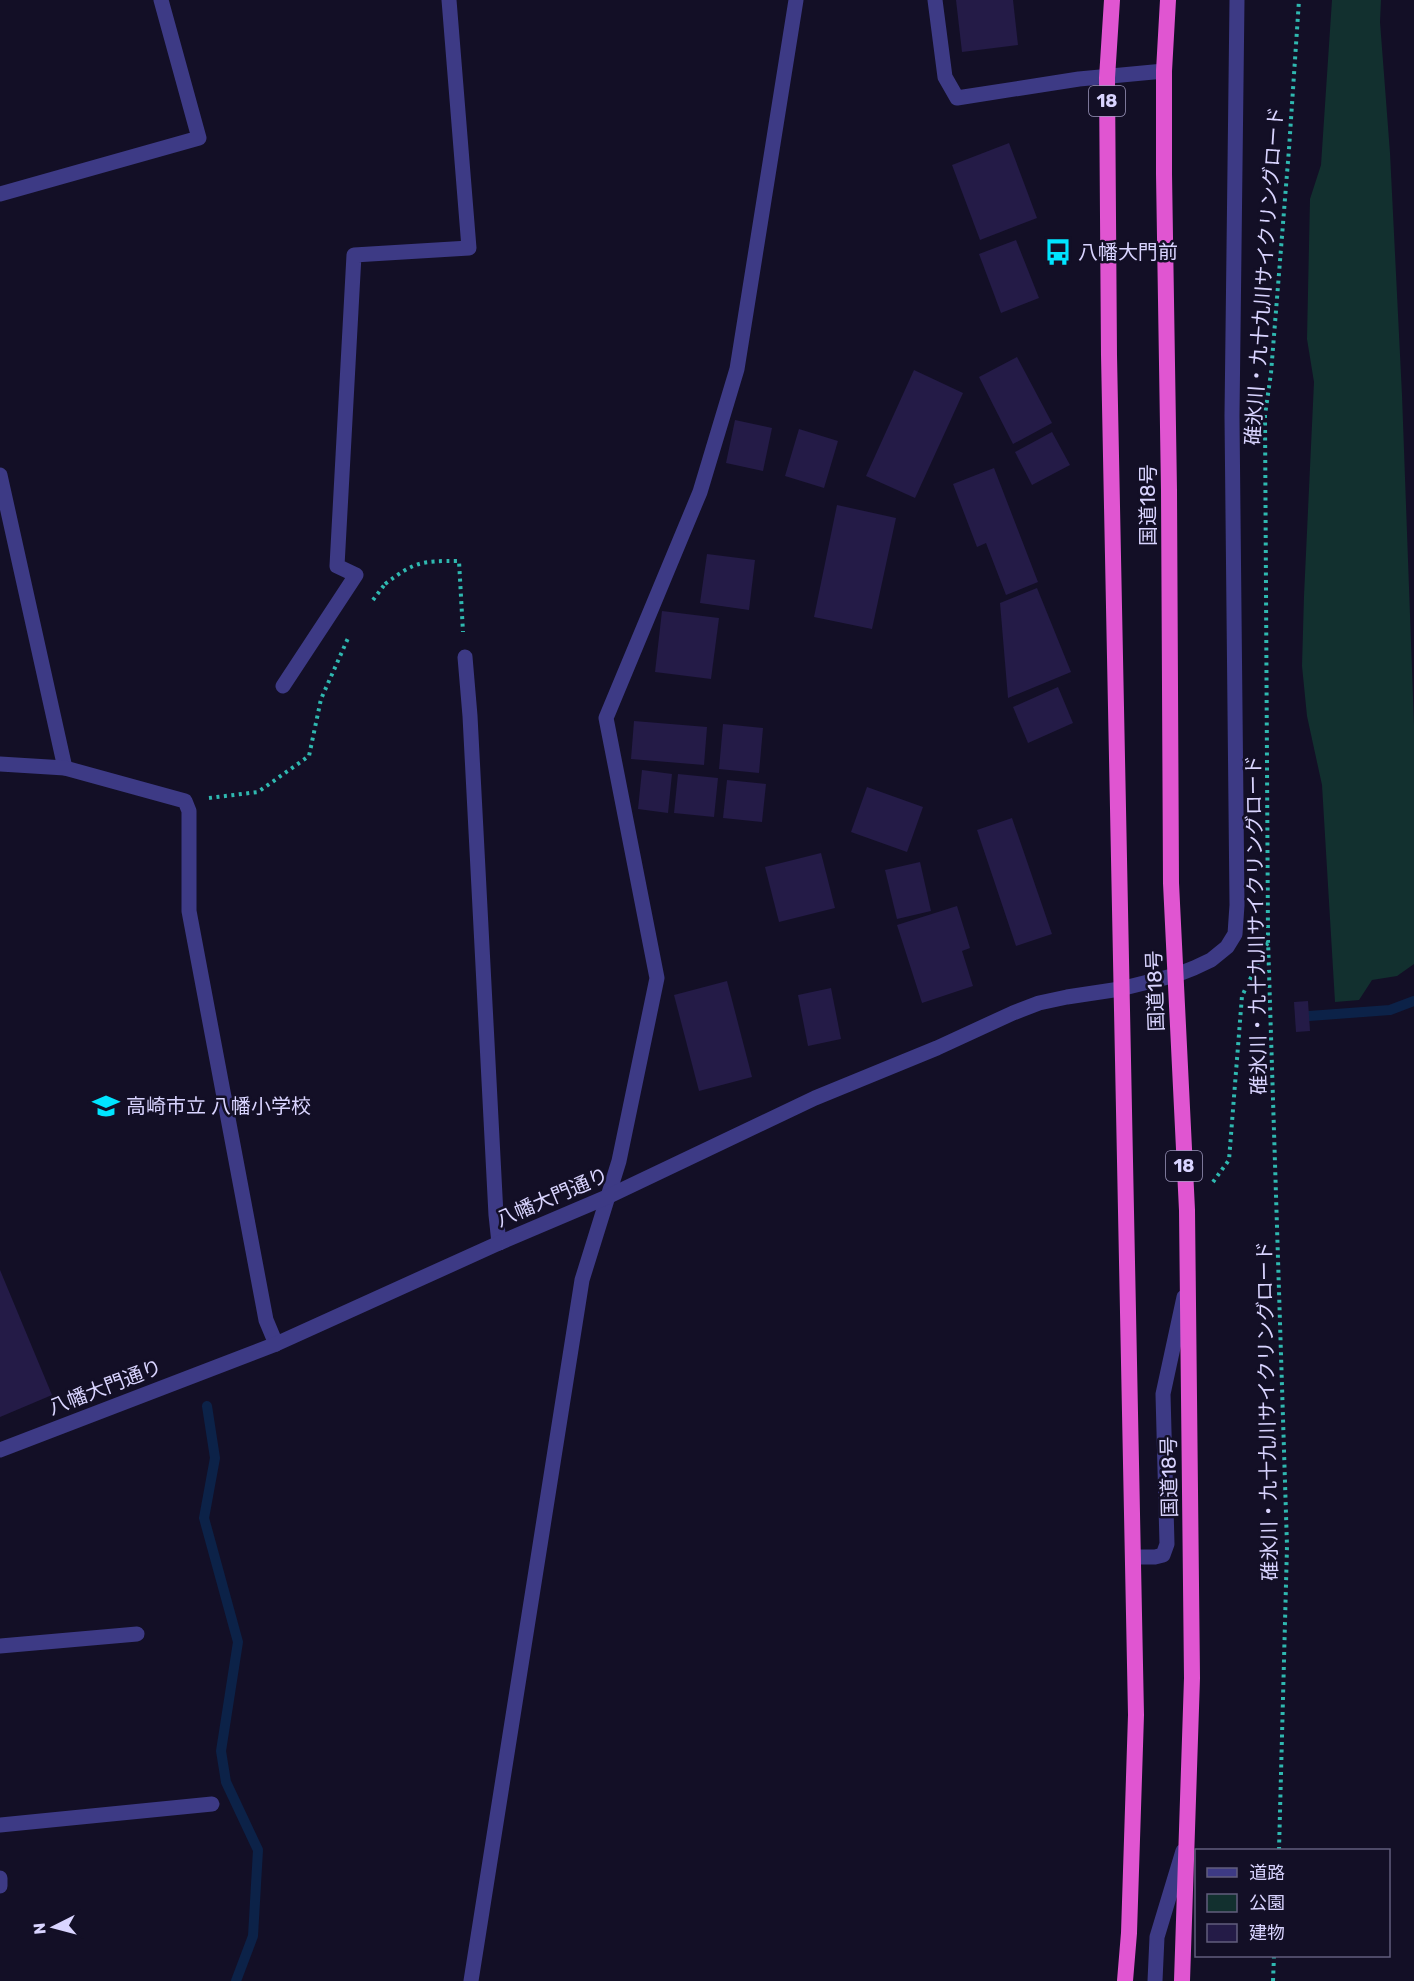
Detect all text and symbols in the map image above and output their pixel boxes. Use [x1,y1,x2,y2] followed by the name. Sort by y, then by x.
[1089,86,1125,116] road number: 18
[1240,106,1288,446] street label: 碓氷川・九十九川サイクリングロード
[1043,237,1073,267] bus stop icon: 八幡大門前
[1078,240,1178,264] place label: 八幡大門前
[1136,464,1160,546] street label: 国道18号
[1241,755,1271,1095] street label: 碓氷川・九十九川サイクリングロード
[1142,950,1168,1032] street label: 国道18号
[91,1091,121,1121] school or university icon: 高崎市立 八幡小学校
[126,1094,311,1118] place label: 高崎市立 八幡小学校
[1166,1151,1202,1181] road number: 18
[492,1163,612,1231] street label: 八幡大門通り
[1252,1241,1282,1581] street label: 碓氷川・九十九川サイクリングロード
[45,1354,165,1420] street label: 八幡大門通り
[1156,1436,1182,1518] street label: 国道18号
[1195,1849,1390,1957] legend
[1249,1862,1285,1884] text: 道路
[1249,1892,1285,1914] text: 公園
[24,1897,84,1957] north arrow
[30,1922,50,1935] text: N
[1249,1922,1285,1944] text: 建物

